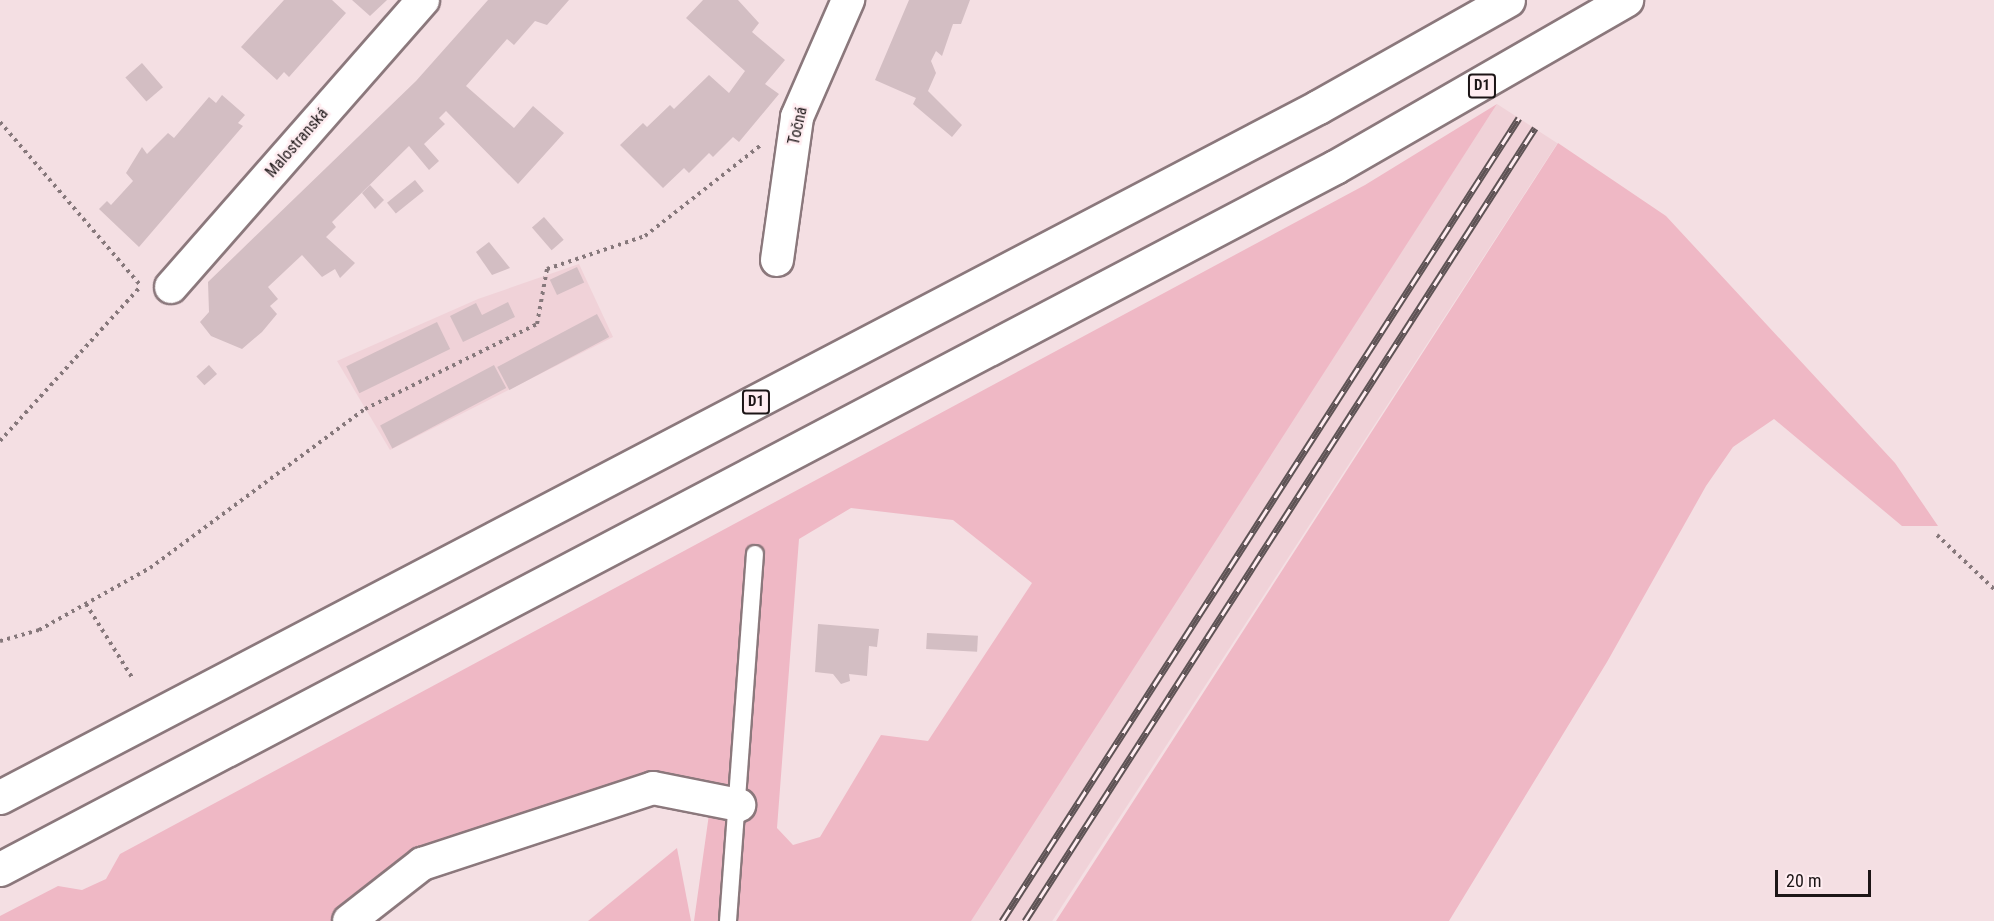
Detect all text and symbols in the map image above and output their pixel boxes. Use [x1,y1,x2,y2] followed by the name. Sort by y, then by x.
[1467,74,1497,98] road number: D1
[262,104,332,182] street label: Malostranská
[784,105,812,147] street label: Točná
[741,390,771,414] road number: D1
[1778,858,1874,896] scale bar
[1786,870,1821,891] text: 20 m

